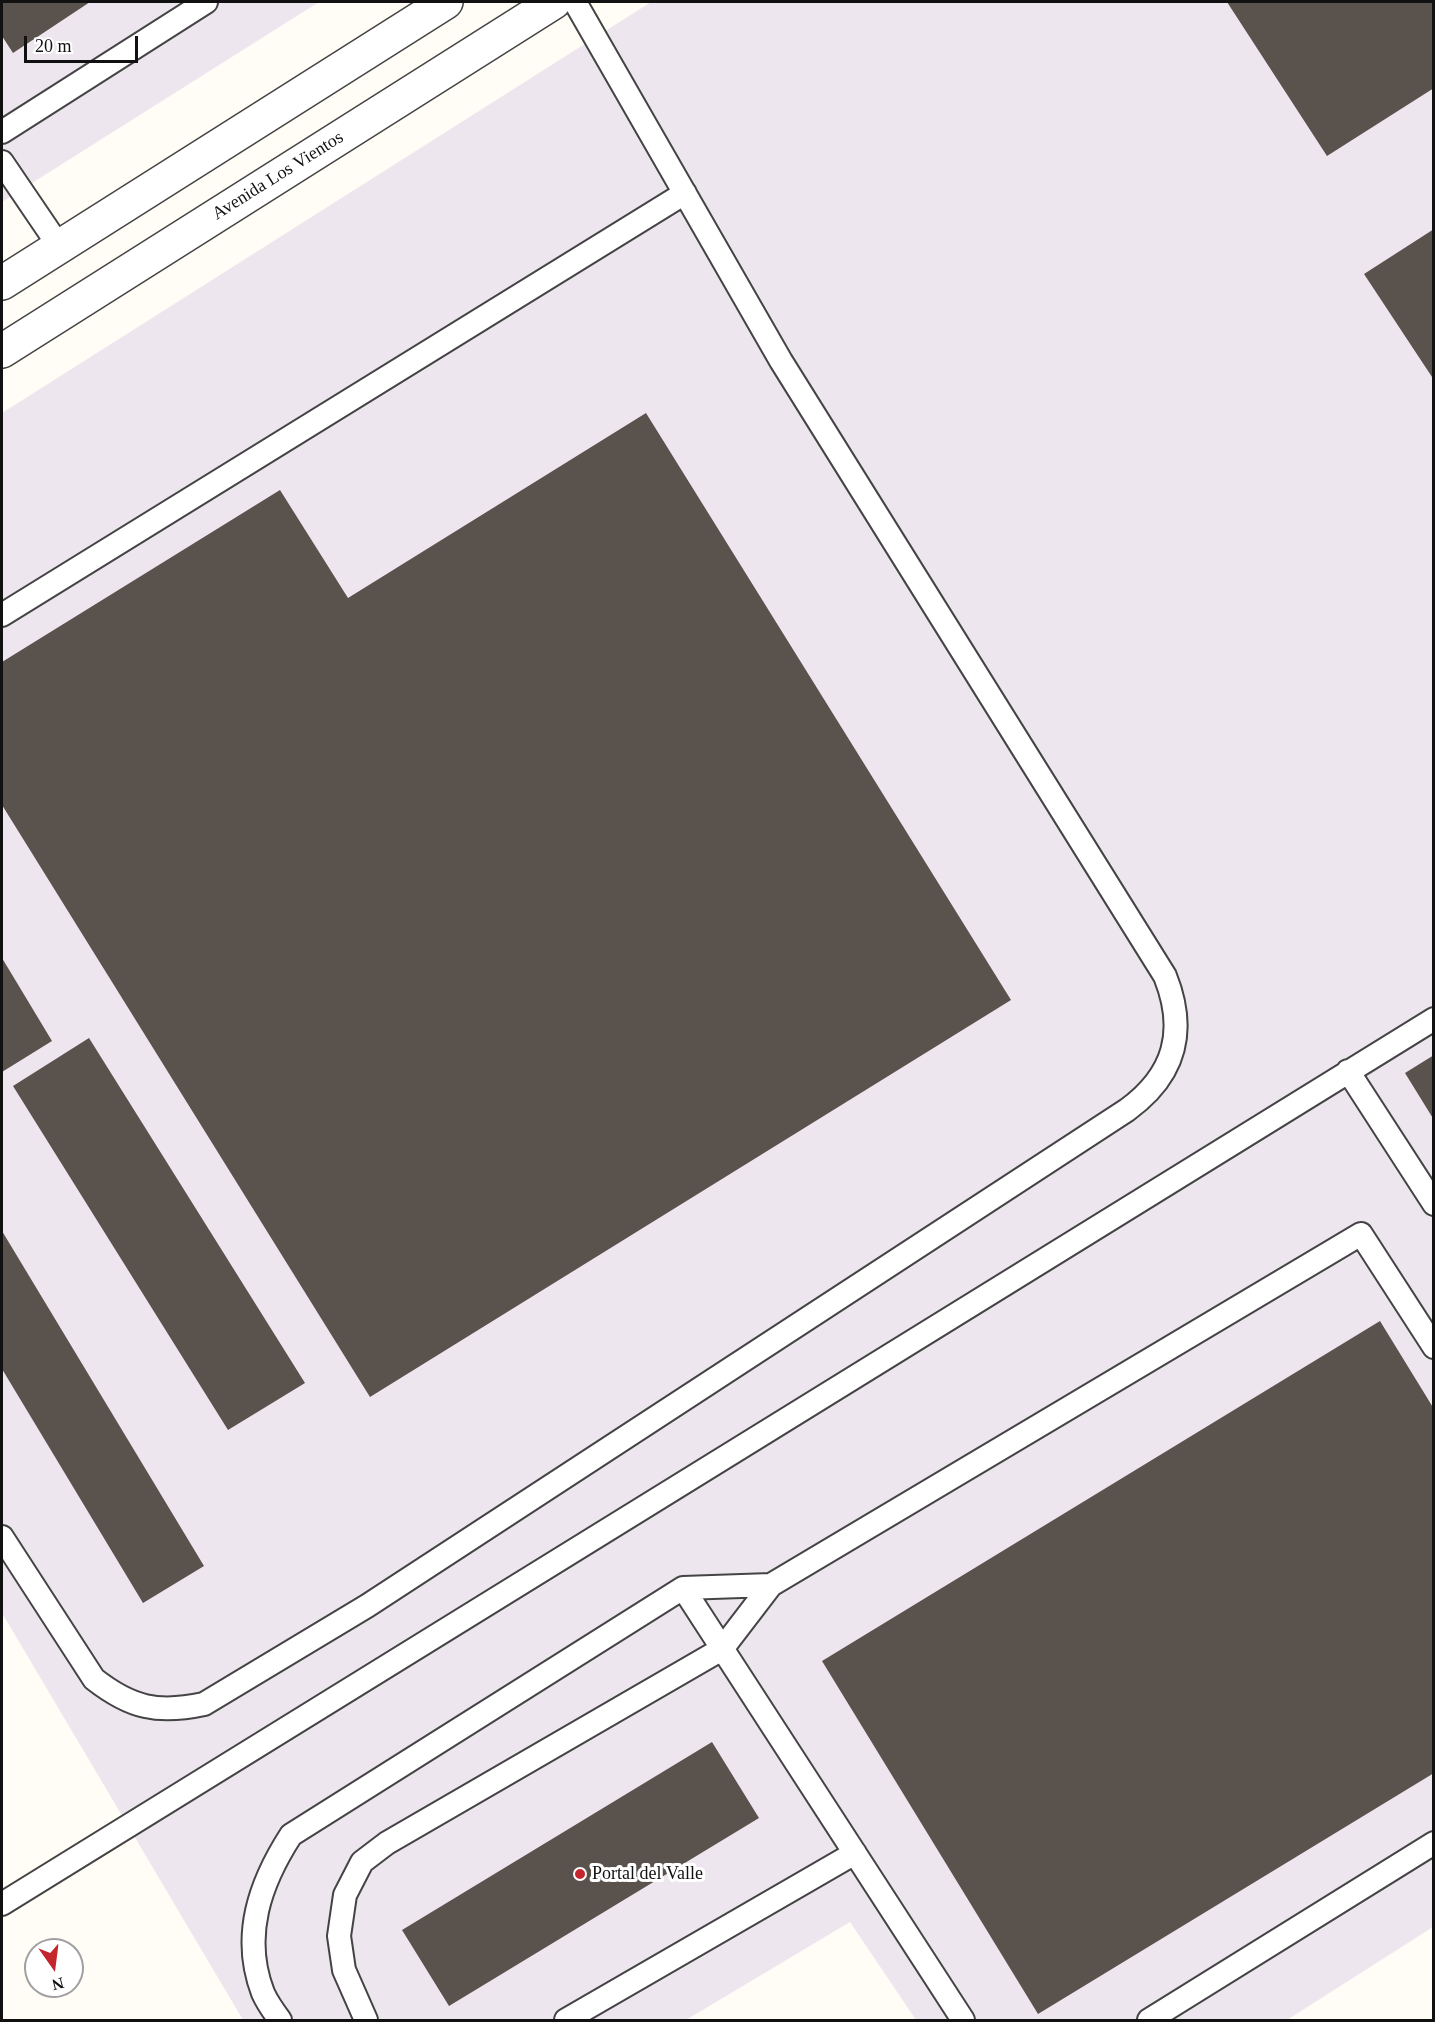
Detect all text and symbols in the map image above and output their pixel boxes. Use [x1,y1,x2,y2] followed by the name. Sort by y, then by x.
[27,24,141,62] scale bar
[35,36,72,56] text: 20 m
[208,127,348,225] street label: Avenida Los Vientos
[592,1863,703,1885] place label: Portal del Valle
[573,1867,587,1881] marker: Portal del Valle
[24,1938,84,1998] north arrow
[50,1974,66,1994] text: N

